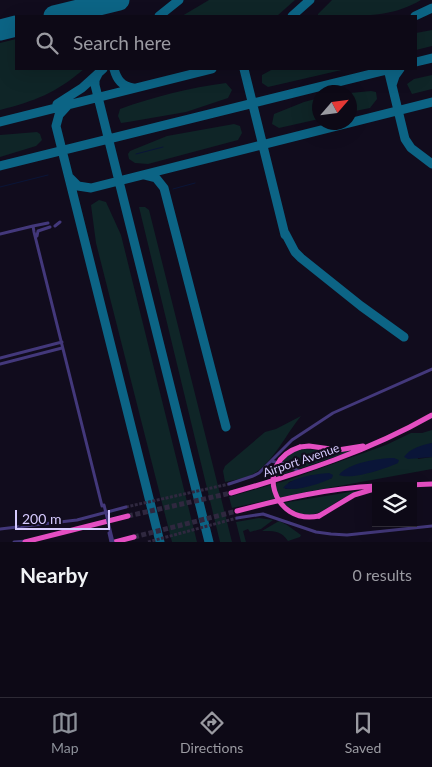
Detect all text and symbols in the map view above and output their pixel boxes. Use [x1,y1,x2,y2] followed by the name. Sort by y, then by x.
[15,15,417,70] search box
[33,29,61,57] icon: search
[73,31,171,54] text: Search here
[312,85,357,130] north arrow
[261,440,341,480] street label: Airport Avenue
[372,482,417,527] map controls
[372,482,417,527] button: layers
[15,507,110,530] scale bar
[22,510,61,527] text: 200 m
[20,562,88,587] text: Nearby
[352,565,412,584] text: 0 results
[51,709,79,756] tab: Map
[180,709,243,756] tab: Directions
[345,709,381,756] tab: Saved

